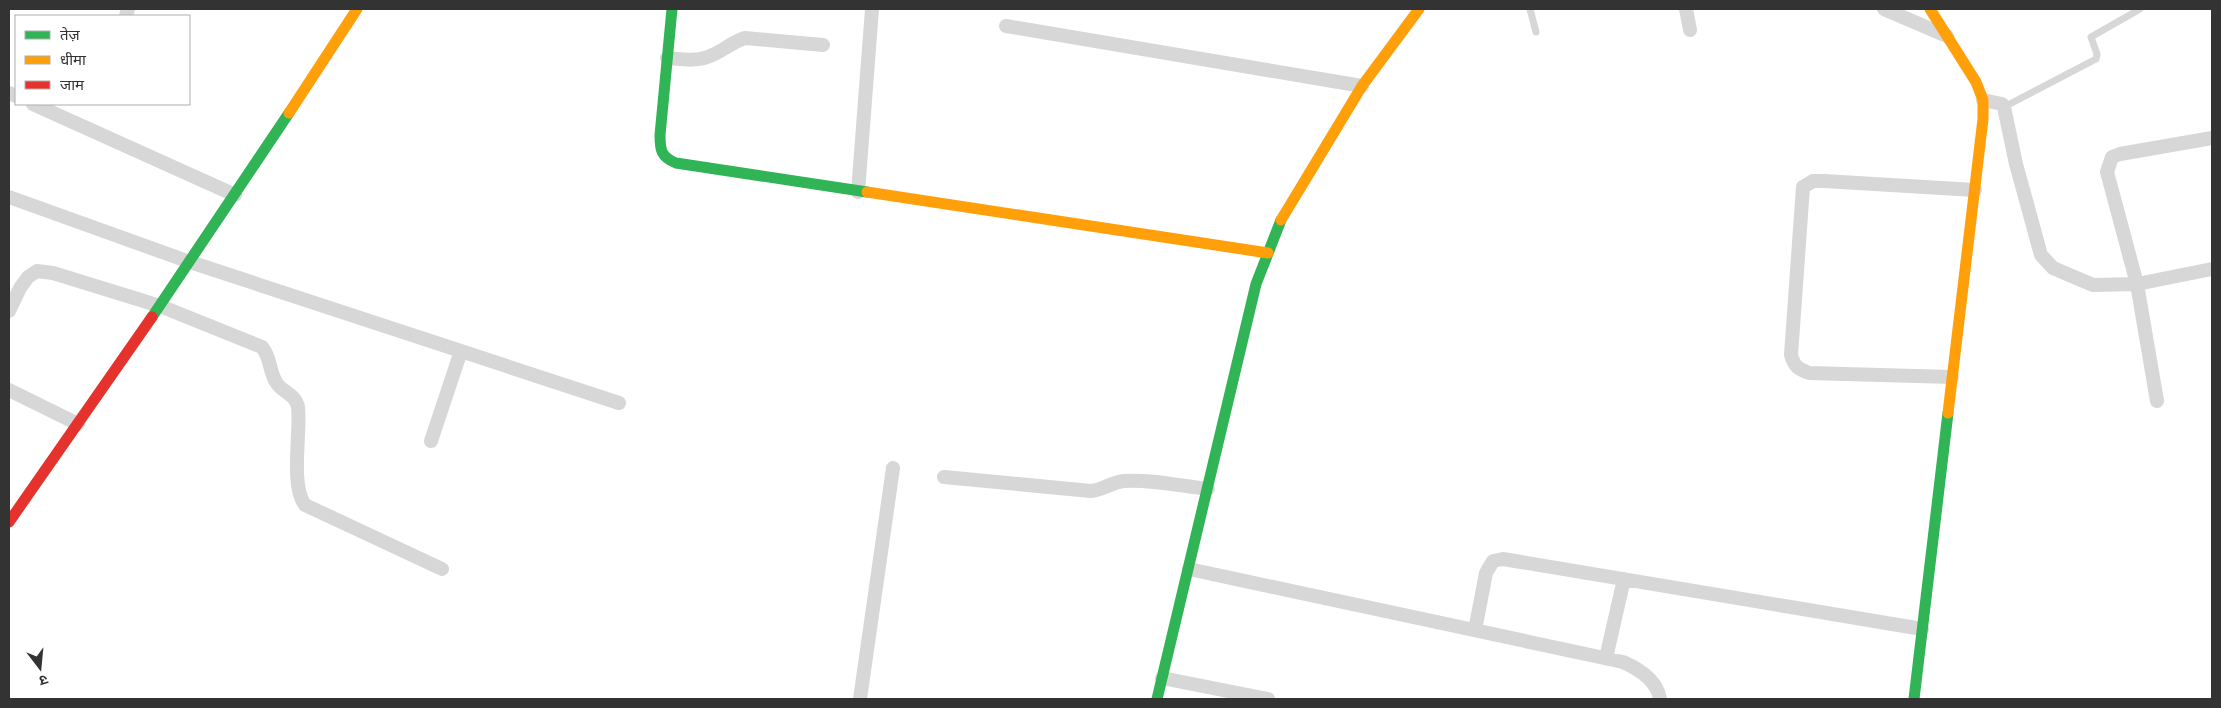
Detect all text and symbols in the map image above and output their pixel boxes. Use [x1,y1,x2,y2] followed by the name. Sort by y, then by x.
[15,15,190,105] legend
[60,25,81,44] text: तेज़
[60,50,87,69] text: धीमा
[60,75,85,94] text: जाम
[15,643,65,693] north arrow
[36,671,50,690] text: उ

